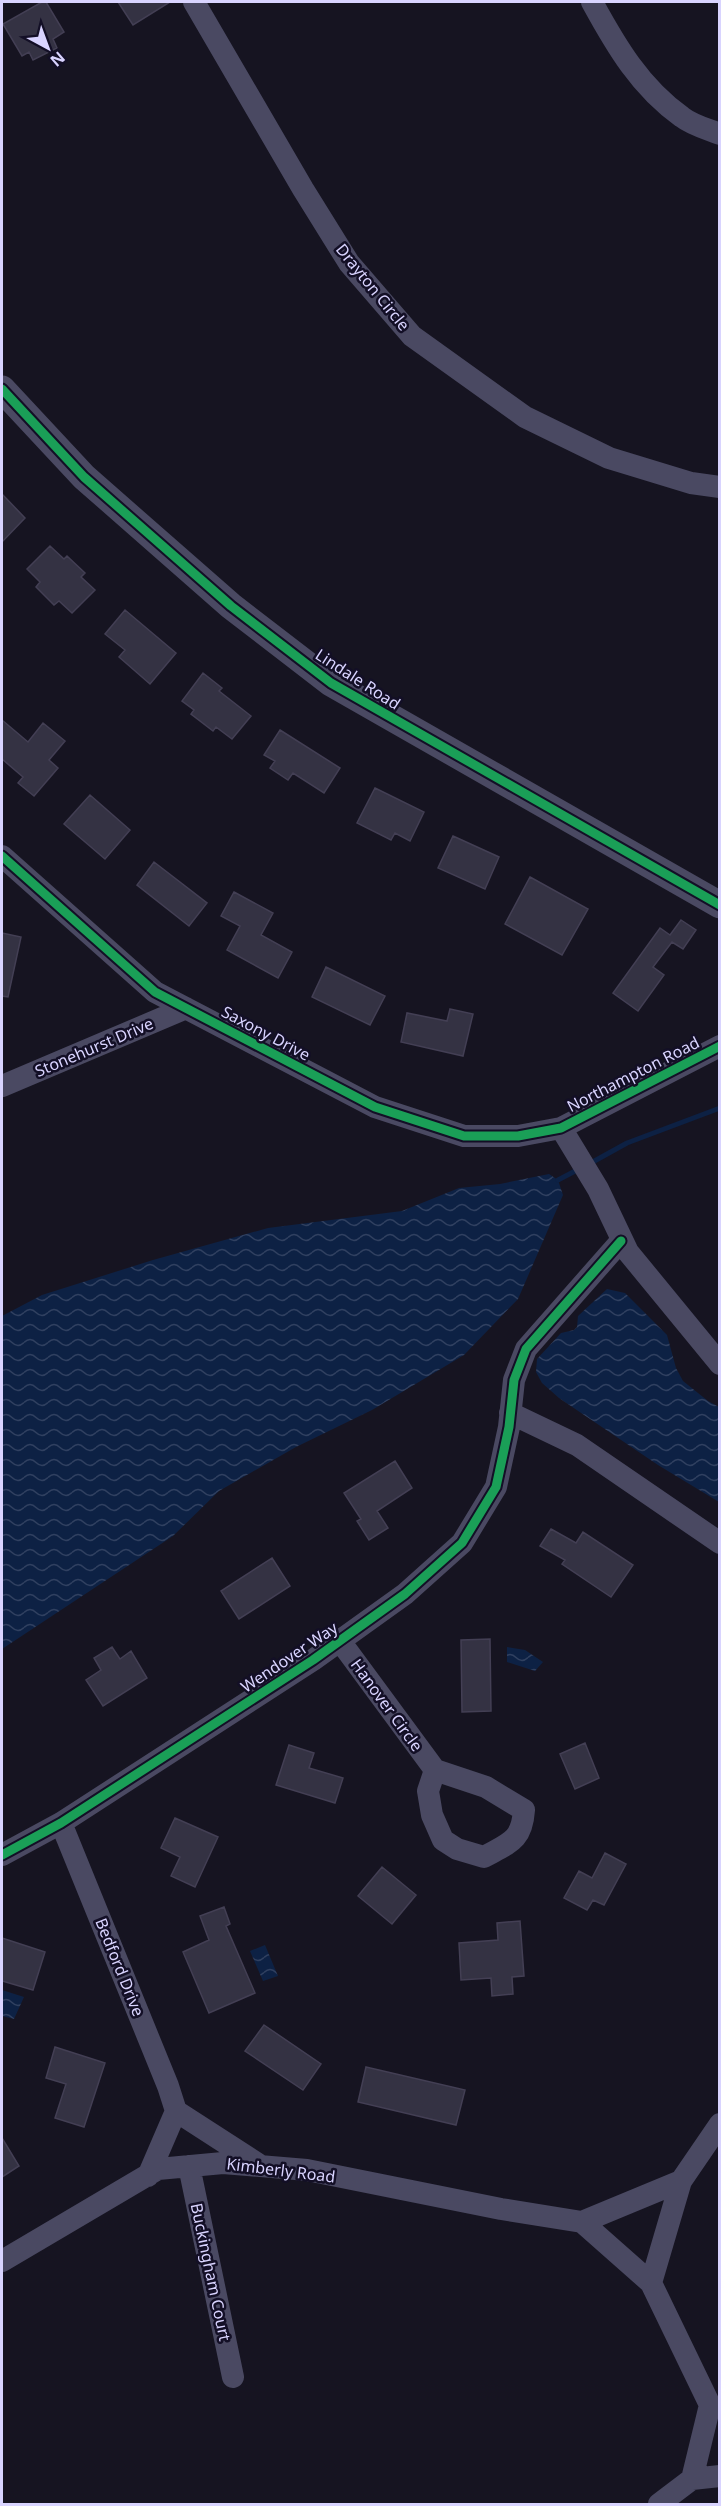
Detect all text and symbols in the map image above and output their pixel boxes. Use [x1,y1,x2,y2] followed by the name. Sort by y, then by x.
[18,18,78,78] north arrow
[46,47,70,72] text: N
[331,239,415,335] street label: Drayton Circle
[311,643,405,715] street label: Lindale Road
[218,1000,314,1066] street label: Saxony Drive
[31,1012,157,1082] street label: Stonehurst Drive
[563,1031,703,1117] street label: Northampton Road
[236,1616,342,1698] street label: Wendover Way
[346,1654,428,1756] street label: Hanover Circle
[90,1915,150,2019] street label: Bedford Drive
[225,2152,337,2188] street label: Kimberly Road
[186,2201,236,2343] street label: Buckingham Court

